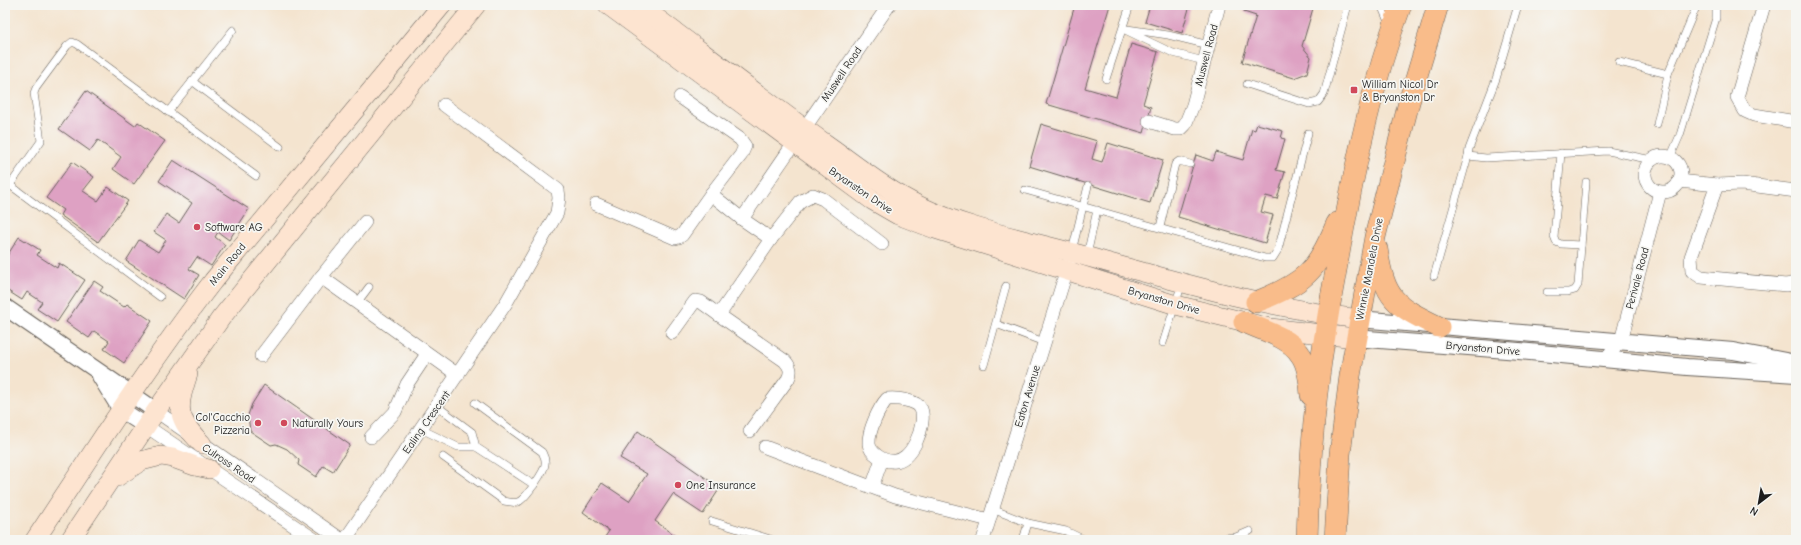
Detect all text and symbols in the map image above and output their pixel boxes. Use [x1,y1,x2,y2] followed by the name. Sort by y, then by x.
[1192,23,1221,88] street label: Muswell Road
[818,44,865,104] street label: Muswell Road
[1362,78,1439,104] place label: William Nicol Dr & Bryanston Dr
[1349,85,1359,95] marker: William Nicol Dr & Bryanston Dr
[826,164,896,217] street label: Bryanston Drive
[1353,217,1386,321] street label: Winnie Mandela Drive
[205,221,263,234] place label: Software AG
[192,222,202,232] marker: Software AG
[206,240,249,288] street label: Main Road
[1623,246,1652,310] street label: Perivale Road
[1126,284,1202,317] street label: Bryanston Drive
[1445,339,1521,358] street label: Bryanston Drive
[1012,363,1043,429] street label: Eaton Avenue
[400,388,453,456] street label: Ealing Crescent
[196,411,250,437] place label: Col'Cacchio Pizzeria
[292,417,364,430] place label: Naturally Yours
[253,418,263,428] marker: Col'Cacchio Pizzeria
[279,418,289,428] marker: Naturally Yours
[200,441,258,486] street label: Culross Road
[686,479,756,492] place label: One Insurance
[673,480,683,490] marker: One Insurance
[1739,483,1779,523] north arrow
[1748,504,1761,519] text: N

